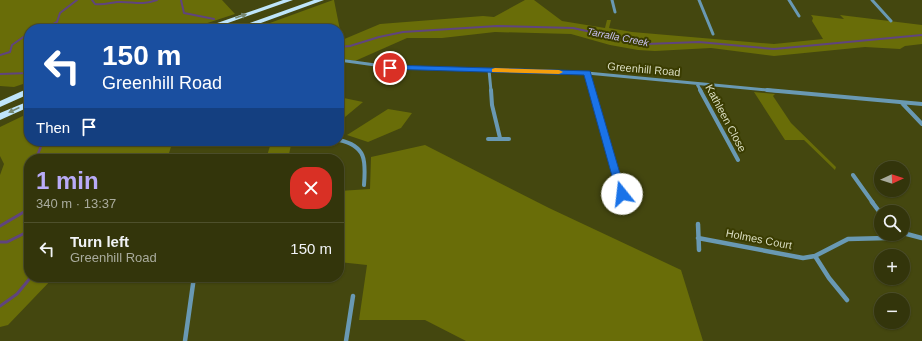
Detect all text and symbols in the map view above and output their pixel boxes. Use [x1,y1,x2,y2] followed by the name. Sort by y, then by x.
[236,13,248,19] one-way arrow
[586,26,651,49] water label: Tarralla Creek
[36,40,88,92] icon: left
[102,40,181,71] text: 150 m
[373,51,407,85] pin
[379,57,401,79] icon: arrive
[607,60,681,78] street label: Greenhill Road
[102,73,222,93] text: Greenhill Road
[703,82,749,154] street label: Kathleen Close
[9,107,20,113] one-way arrow
[78,116,100,138] icon: arrive
[36,119,70,136] text: Then
[874,161,910,197] north arrow
[874,161,910,329] map controls
[36,167,99,194] text: 1 min
[290,167,332,209] button: close
[601,173,643,215] position arrow
[36,196,116,211] text: 340 m · 13:37
[874,205,910,241] button: search
[725,227,793,251] street label: Holmes Court
[70,233,129,250] text: Turn left
[36,238,58,260] icon: left
[290,240,332,257] text: 150 m
[874,249,910,285] button: +
[70,250,157,265] text: Greenhill Road
[874,293,910,329] button: −

